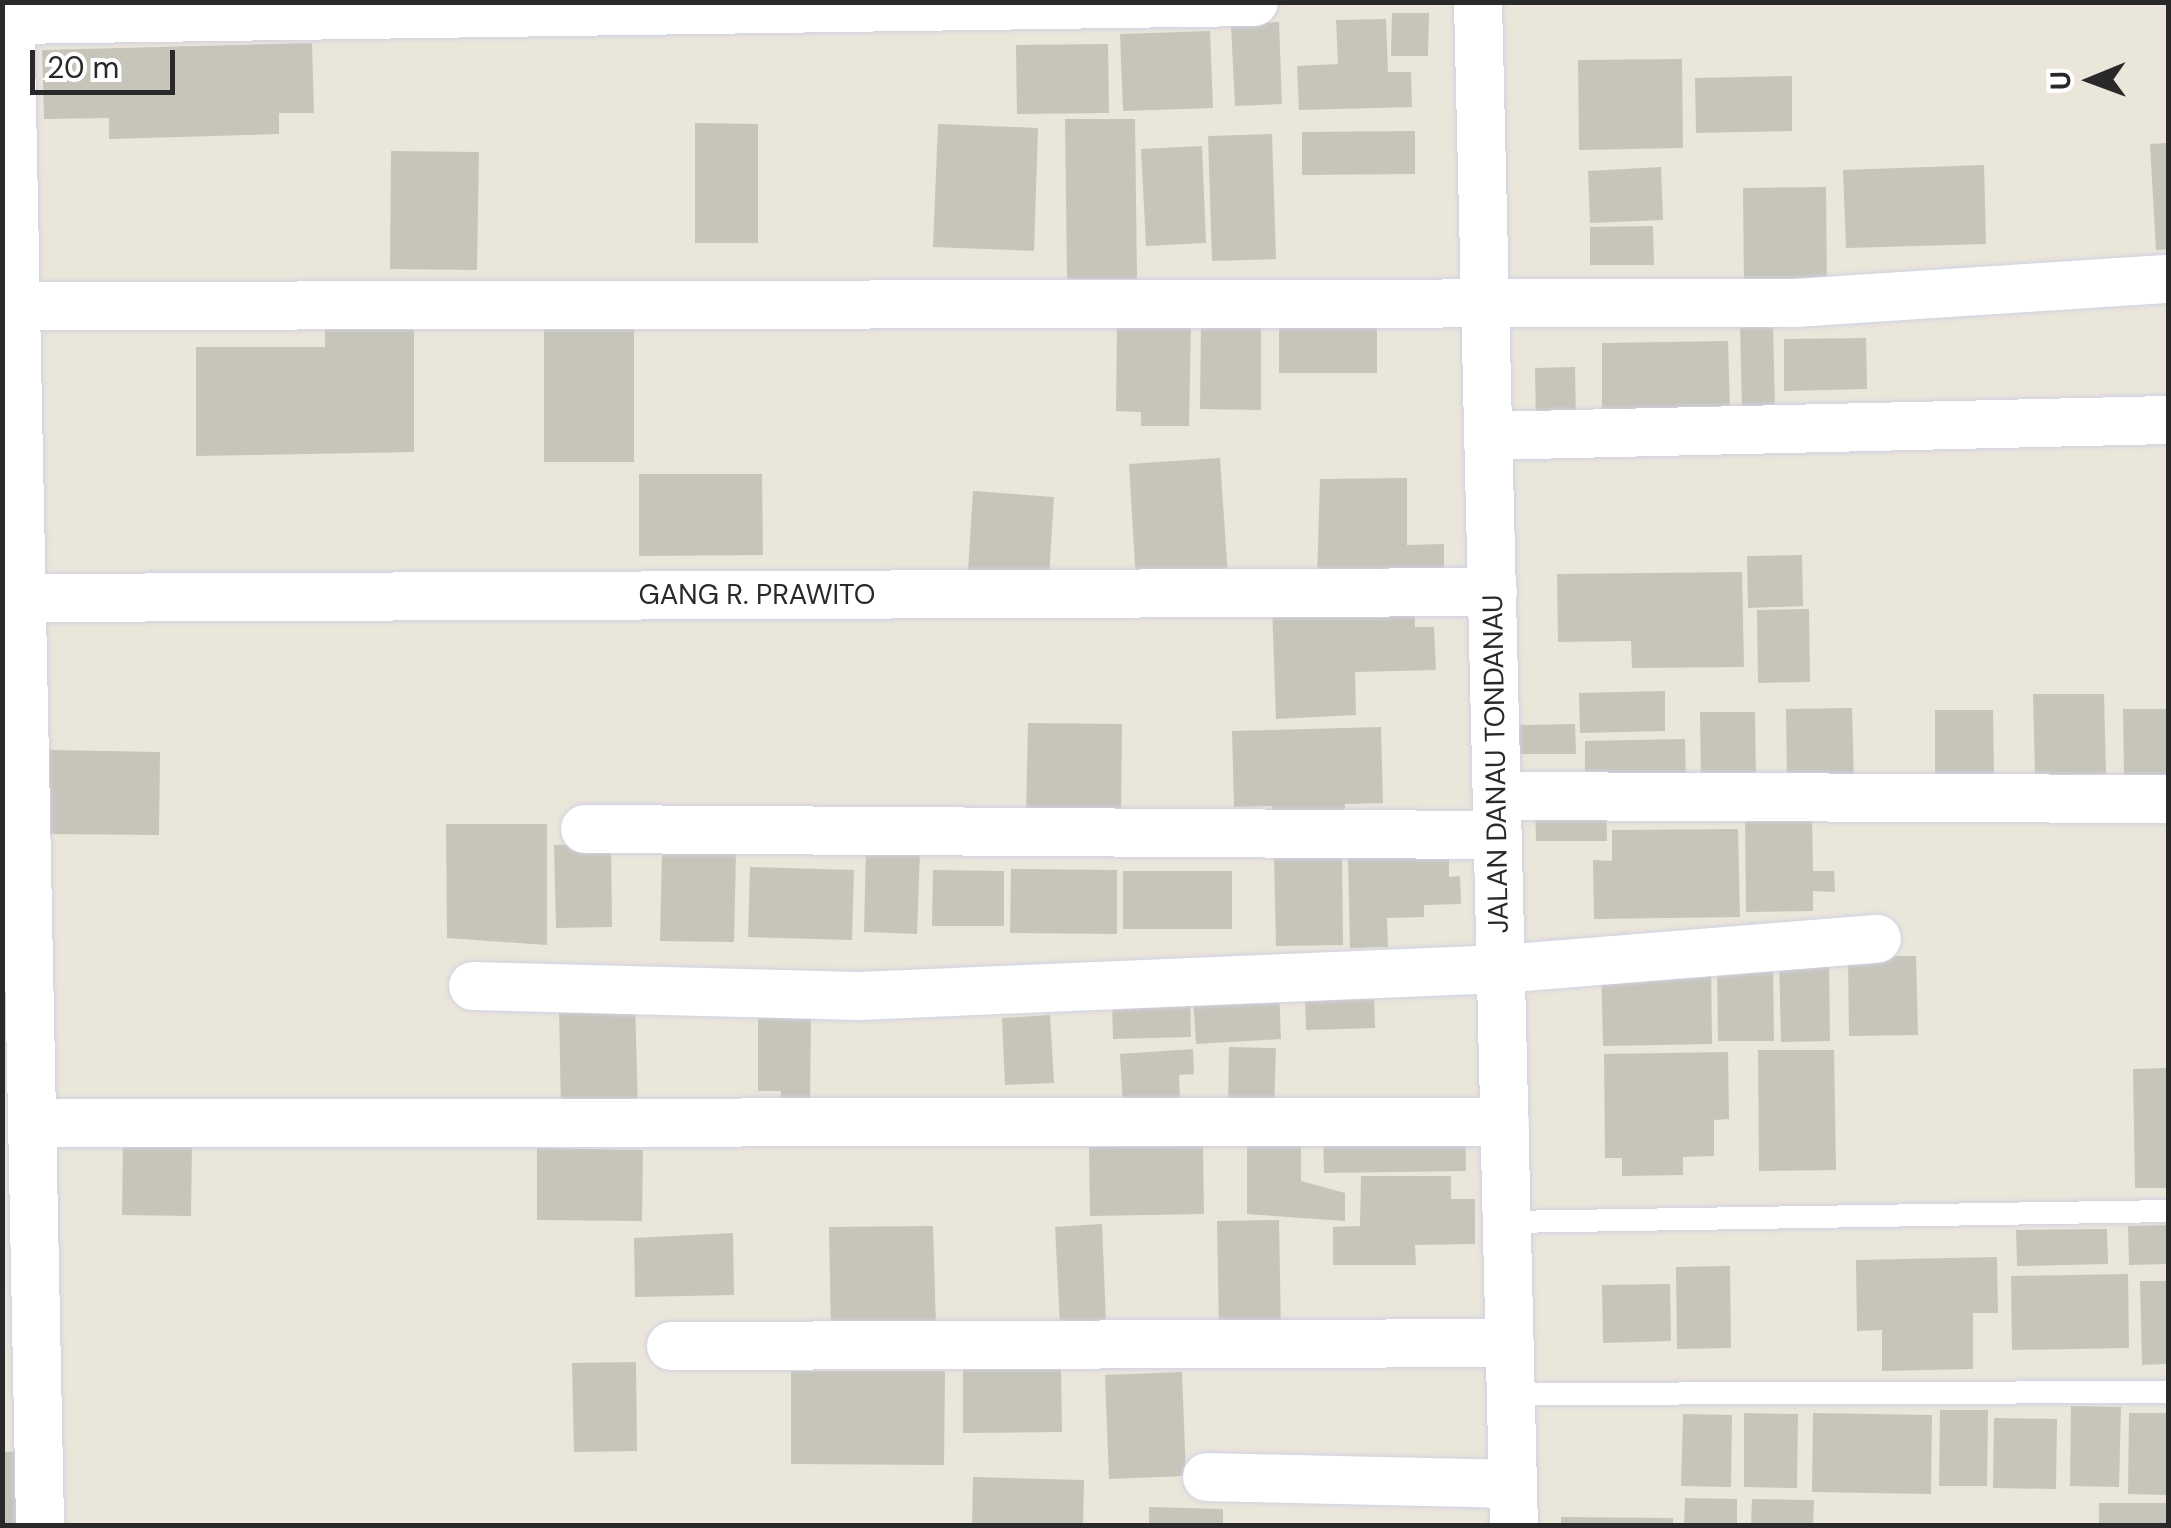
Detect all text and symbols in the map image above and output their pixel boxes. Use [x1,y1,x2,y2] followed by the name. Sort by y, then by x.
[35,30,180,92] scale bar
[2041,30,2141,130] north arrow
[47,48,119,87] text: 20 m
[2042,71,2079,90] text: U
[639,578,875,612] street label: GANG R. PRAWITO
[1476,594,1516,934] street label: JALAN DANAU TONDANAU

